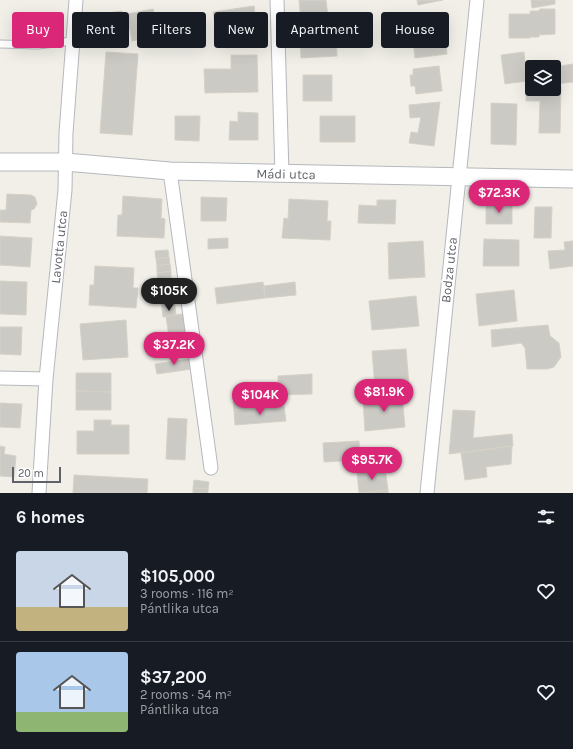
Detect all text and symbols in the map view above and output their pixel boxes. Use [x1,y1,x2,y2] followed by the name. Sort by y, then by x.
[12,12,64,48] chip: Buy
[72,12,129,48] chip: Rent
[137,12,206,48] chip: Filters
[214,12,268,48] chip: New
[276,12,373,48] chip: Apartment
[381,12,449,48] chip: House
[525,60,561,96] map controls
[525,60,561,96] button: layers
[256,166,316,182] street label: Mádi utca
[466,180,532,214] pin: $72.3K
[478,185,520,200] text: $72.3K
[48,210,70,284] street label: Lavotta utca
[438,236,460,304] street label: Bodza utca
[141,278,197,312] pin: $105K
[150,283,188,298] text: $105K
[141,332,207,366] pin: $37.2K
[153,337,195,352] text: $37.2K
[351,379,417,413] pin: $81.9K
[232,382,288,416] pin: $104K
[363,384,405,399] text: $81.9K
[241,387,279,402] text: $104K
[339,447,405,481] pin: $95.7K
[351,452,393,467] text: $95.7K
[12,465,61,484] scale bar
[18,467,44,480] text: 20 m
[535,506,557,528] icon: filters
[16,507,85,527] text: 6 homes
[140,566,215,586] text: $105,000
[48,567,96,615] icon: home
[535,580,557,602] icon: heart
[140,586,234,601] text: 3 rooms · 116 m²
[140,601,219,616] text: Pántlika utca
[140,667,207,687] text: $37,200
[48,668,96,716] icon: home
[535,681,557,703] icon: heart
[140,687,232,702] text: 2 rooms · 54 m²
[140,702,219,717] text: Pántlika utca

